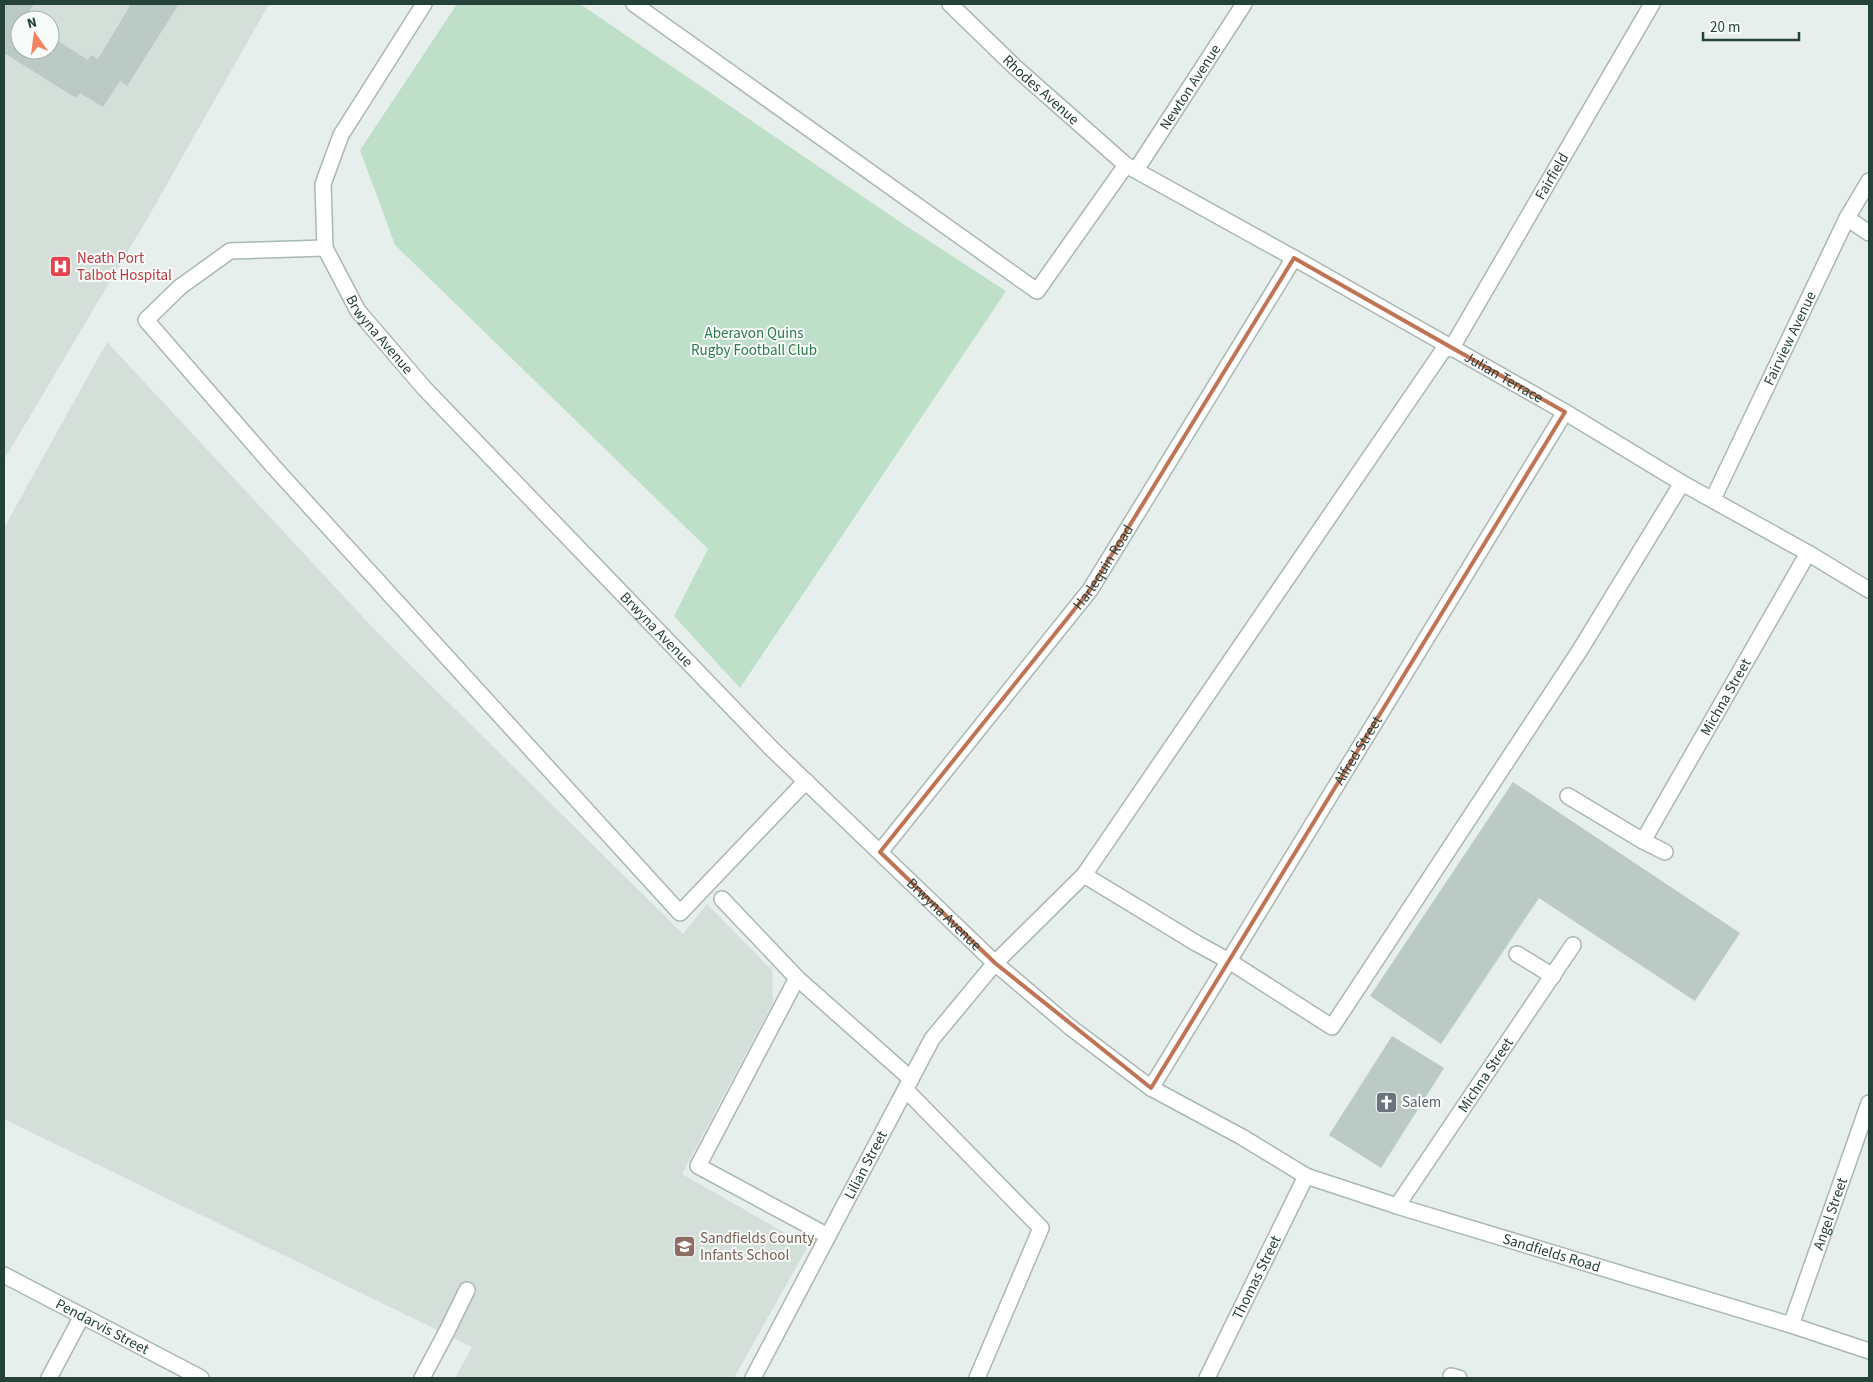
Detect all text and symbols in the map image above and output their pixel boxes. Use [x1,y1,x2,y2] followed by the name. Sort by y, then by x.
[10,10,60,60] north arrow
[1703,10,1799,42] scale bar
[25,13,39,34] text: N
[1710,17,1740,38] text: 20 m
[1155,40,1226,134] street label: Newton Avenue
[998,50,1084,130] street label: Rhodes Avenue
[1530,149,1574,204] street label: Fairfield
[77,248,172,286] place label: Neath Port Talbot Hospital
[49,255,73,279] hospital icon: Neath Port Talbot Hospital
[1759,288,1822,389] street label: Fairview Avenue
[340,291,418,379] street label: Brwyna Avenue
[691,323,817,361] park label: Aberavon Quins Rugby Football Club
[1460,347,1547,409] street label: Julian Terrace
[1068,521,1139,614] street label: Harlequin Road
[615,587,698,672] street label: Brwyna Avenue
[1695,655,1756,740] street label: Michna Street
[1329,712,1388,789] street label: Alfred Street
[902,873,986,956] street label: Brwyna Avenue
[1453,1034,1519,1117] street label: Michna Street
[1374,1090,1398,1114] church icon: Salem
[1402,1092,1441,1113] place label: Salem
[839,1127,893,1203] street label: Lilian Street
[1808,1175,1853,1253] street label: Angel Street
[700,1228,814,1266] place label: Sandfields County Infants School
[1500,1228,1603,1278] street label: Sandfields Road
[1227,1232,1286,1323] street label: Thomas Street
[672,1235,696,1259] school or university icon: Sandfields County Infants School
[52,1294,153,1360] street label: Pendarvis Street

